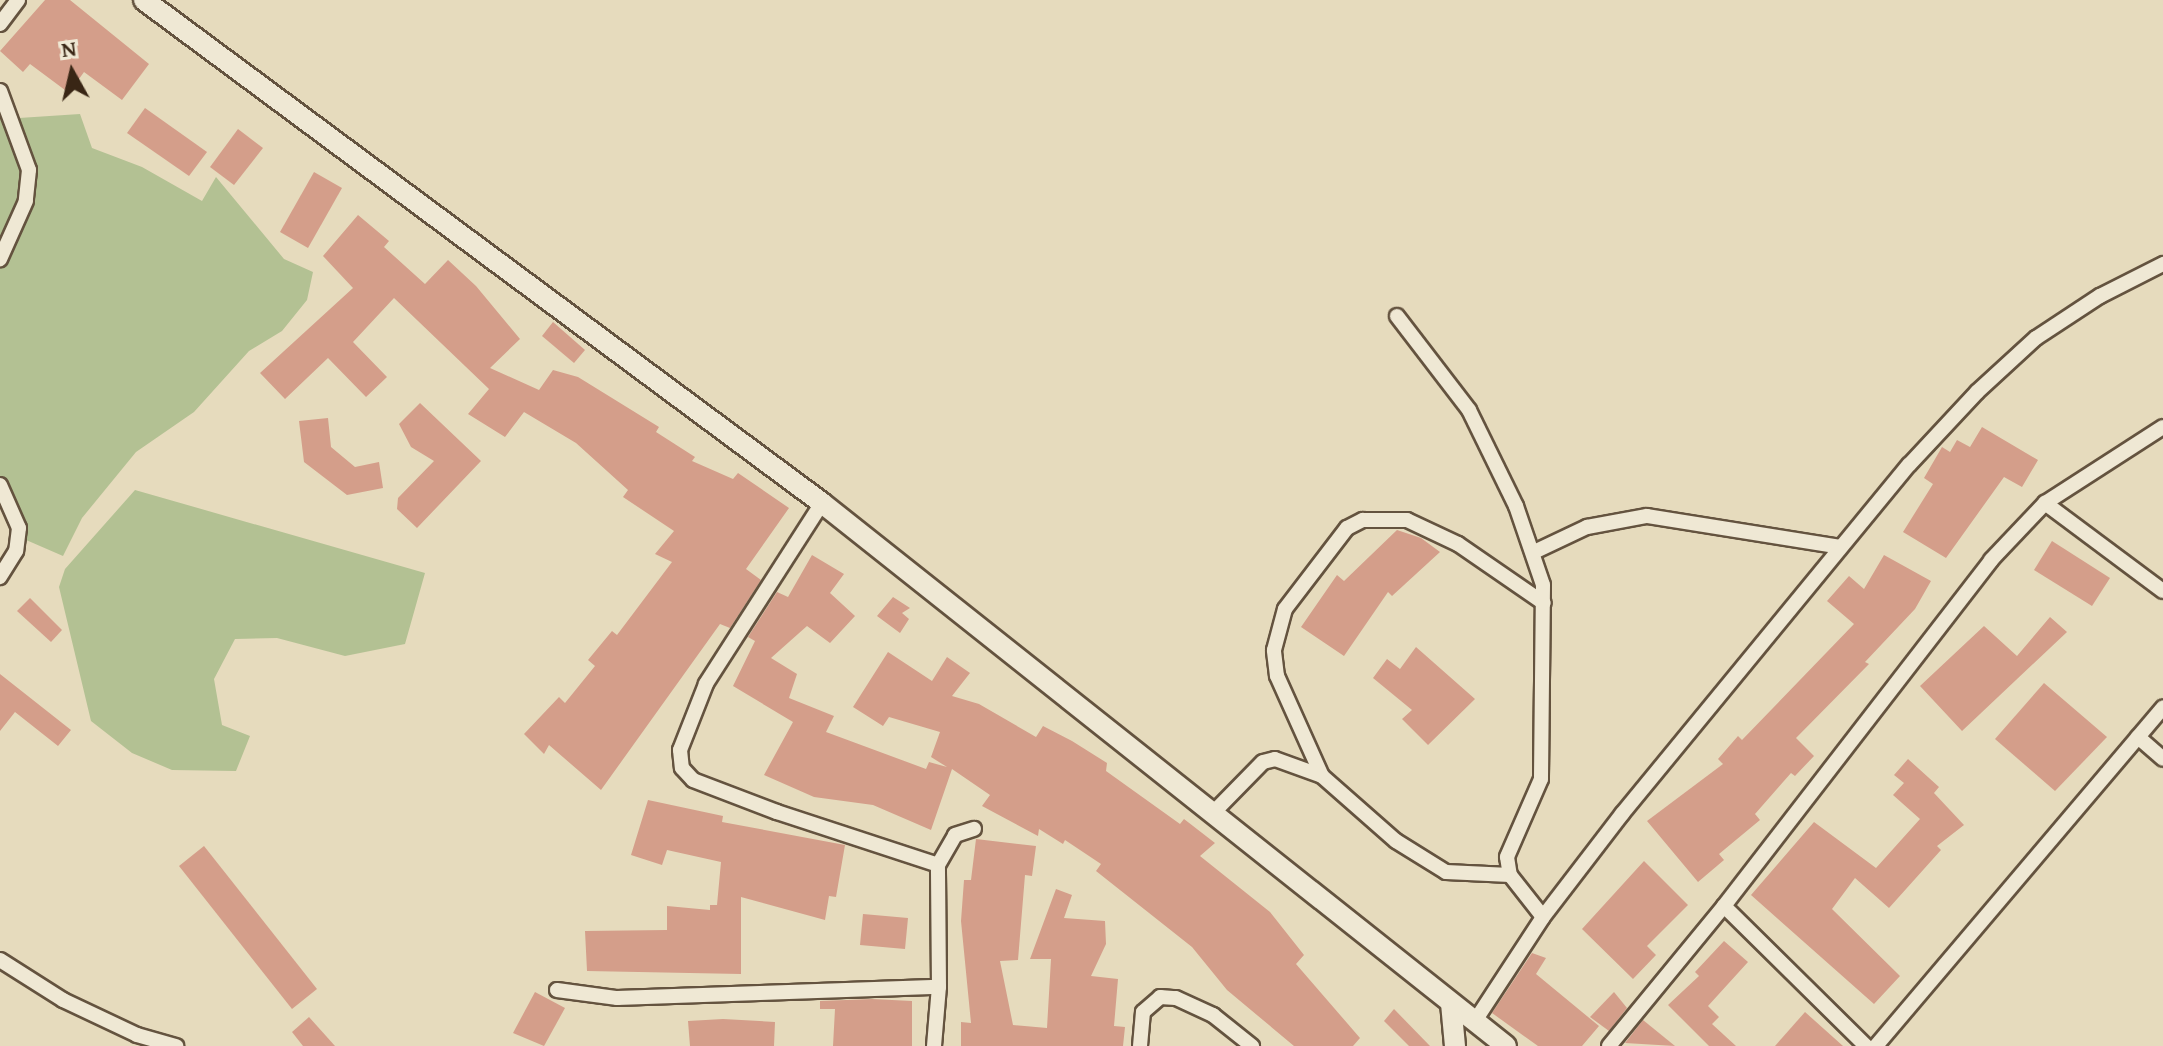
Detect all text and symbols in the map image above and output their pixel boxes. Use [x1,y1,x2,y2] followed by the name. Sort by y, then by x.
[59,31,78,65] text: N
[32,32,112,112] north arrow

